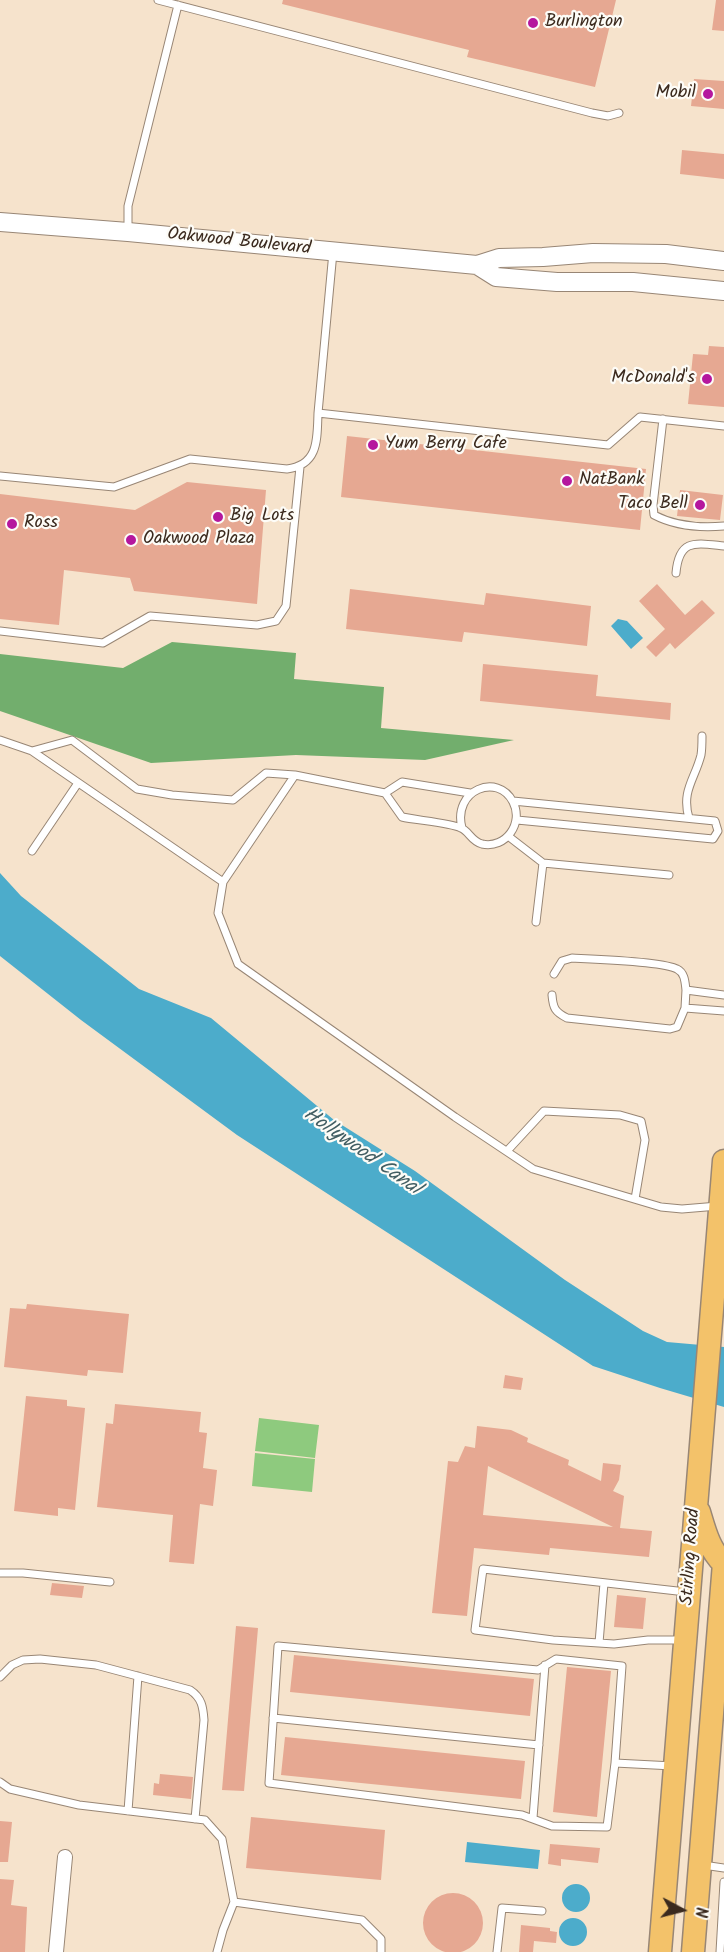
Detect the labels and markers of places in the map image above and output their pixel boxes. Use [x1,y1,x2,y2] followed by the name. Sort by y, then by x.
[545,12,623,34] place label: Burlington
[526,16,540,30] marker: Burlington
[656,83,696,105] place label: Mobil
[701,87,715,101] marker: Mobil
[611,368,695,390] place label: McDonald's
[700,372,714,386] marker: McDonald's
[385,434,507,456] place label: Yum Berry Cafe
[366,438,380,452] marker: Yum Berry Cafe
[579,470,645,492] place label: NatBank
[560,474,574,488] marker: NatBank
[618,494,688,516] place label: Taco Bell
[693,498,707,512] marker: Taco Bell
[230,506,294,528] place label: Big Lots
[211,510,225,524] marker: Big Lots
[24,513,58,535] place label: Ross
[5,517,19,531] marker: Ross
[143,529,255,551] place label: Oakwood Plaza
[124,533,138,547] marker: Oakwood Plaza

